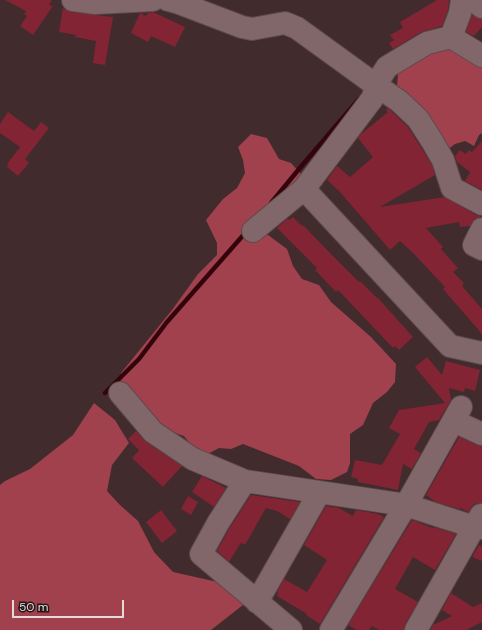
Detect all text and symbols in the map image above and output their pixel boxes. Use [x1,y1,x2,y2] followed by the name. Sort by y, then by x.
[14,592,126,618] scale bar
[19,599,48,615] text: 50 m

